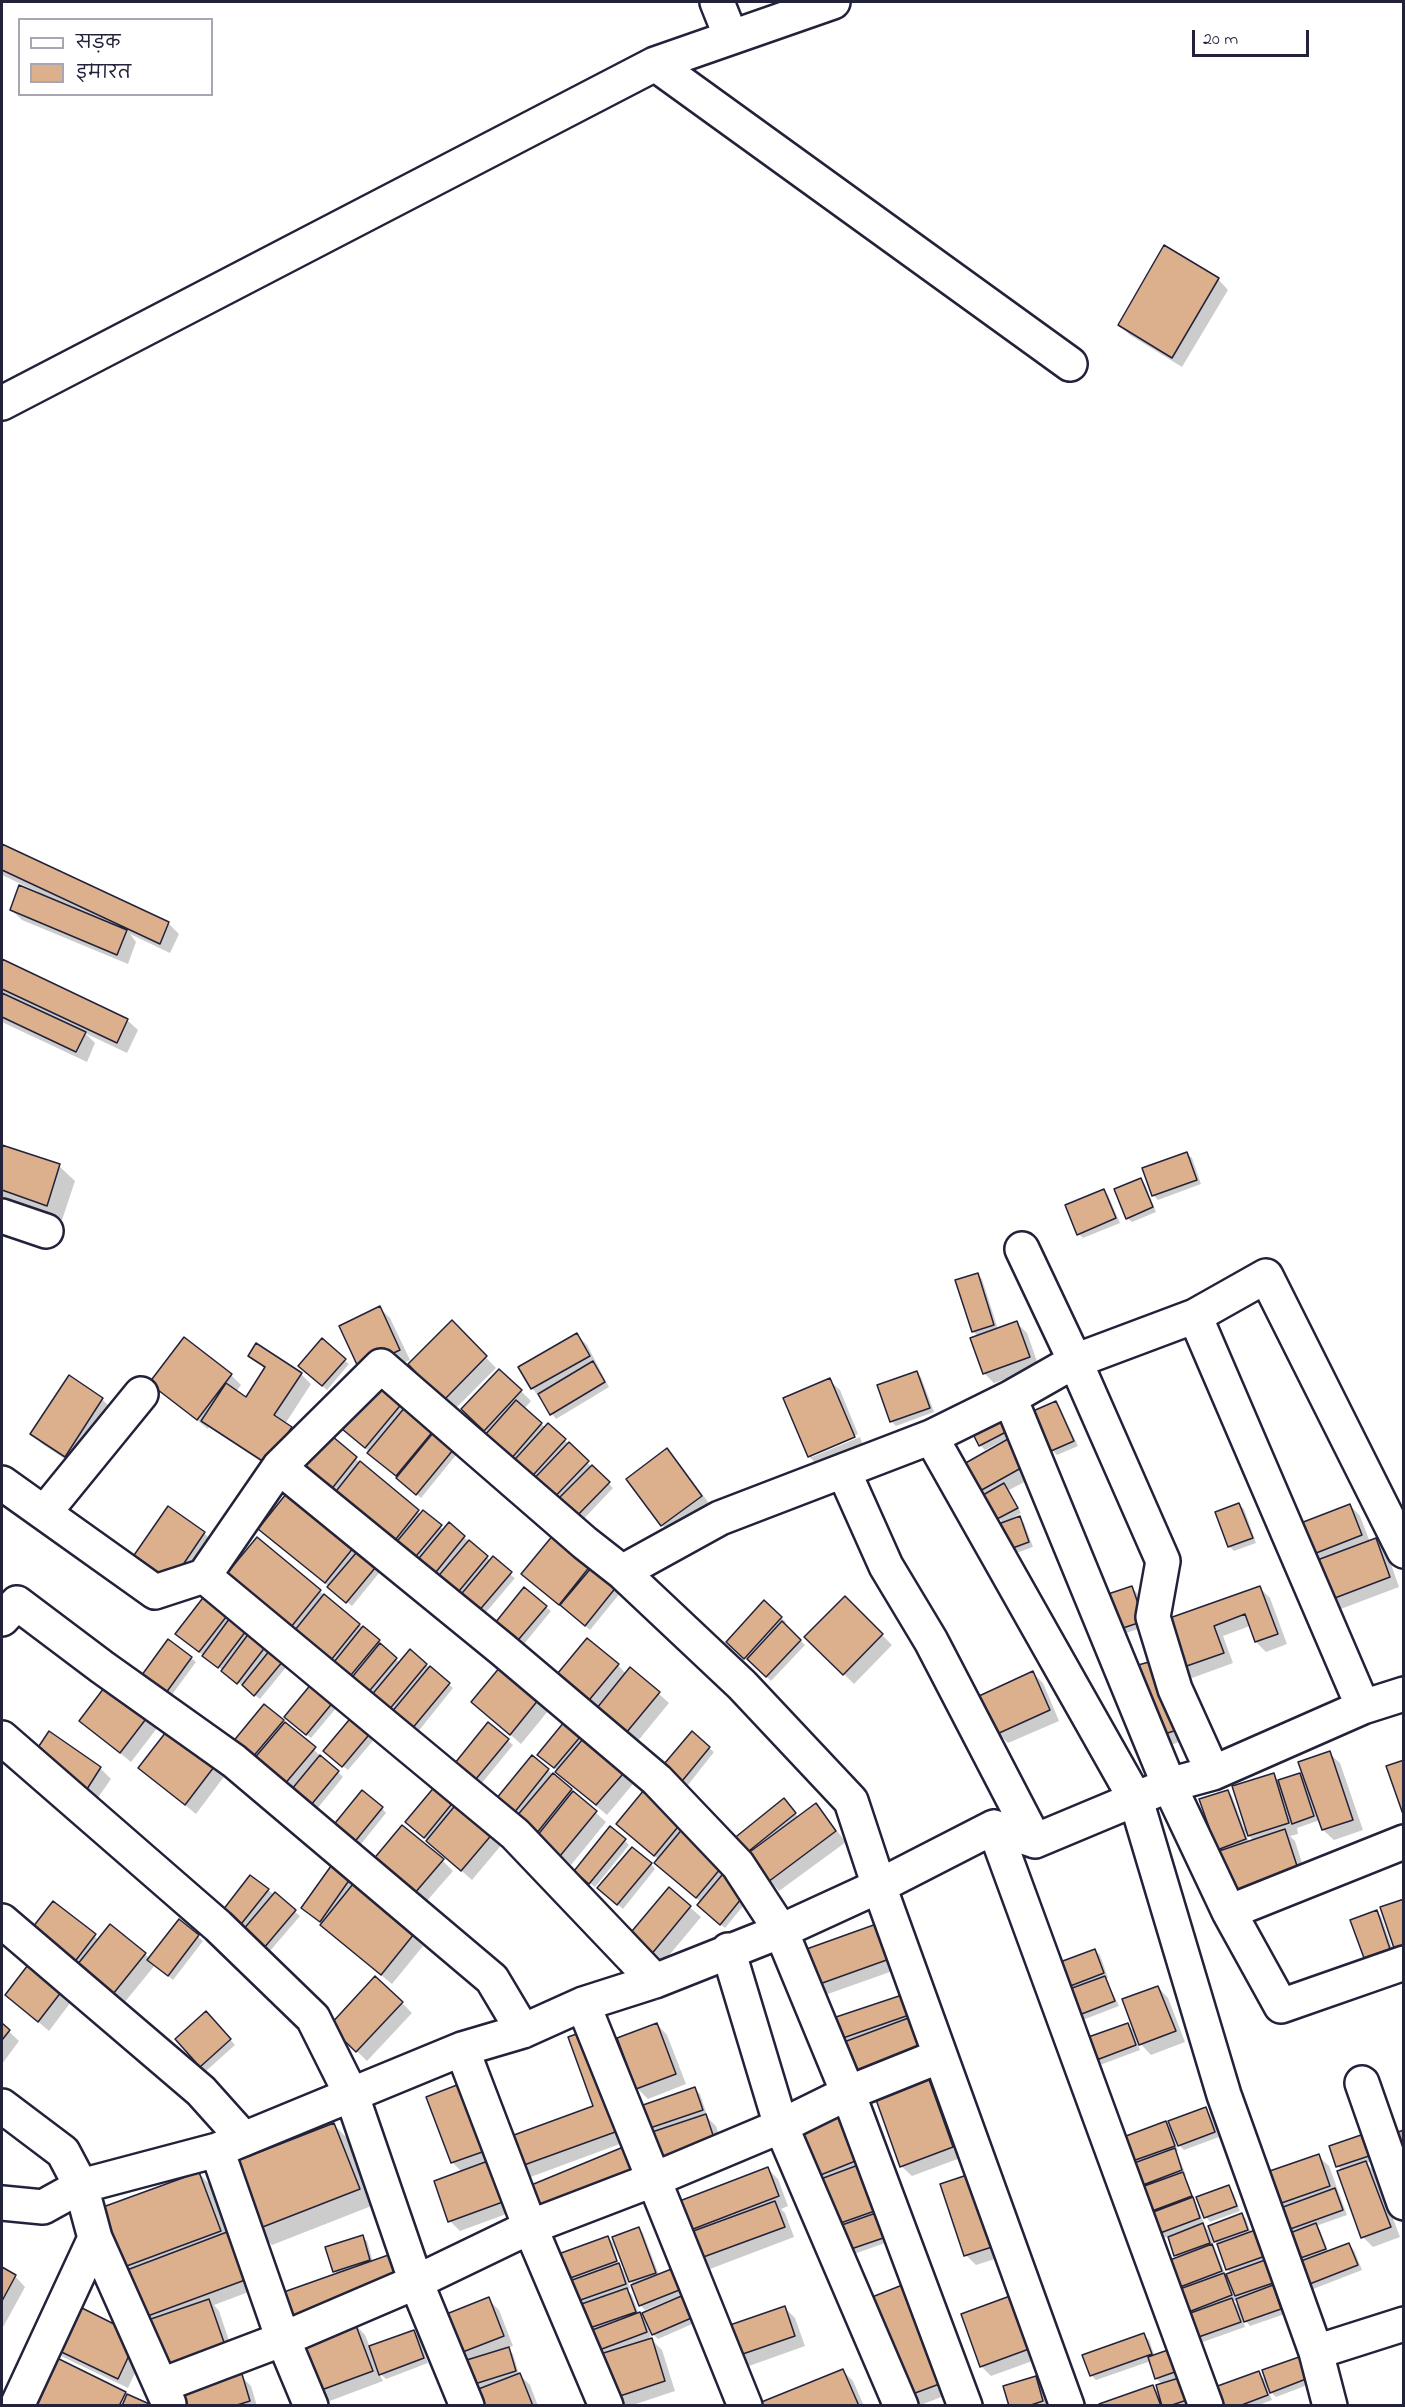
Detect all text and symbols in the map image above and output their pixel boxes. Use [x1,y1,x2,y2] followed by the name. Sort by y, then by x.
[18,18,213,96] legend
[1195,18,1312,56] scale bar
[1203,27,1238,53] text: 20 m
[76,31,120,57] text: सड़क
[76,61,131,87] text: इमारत

